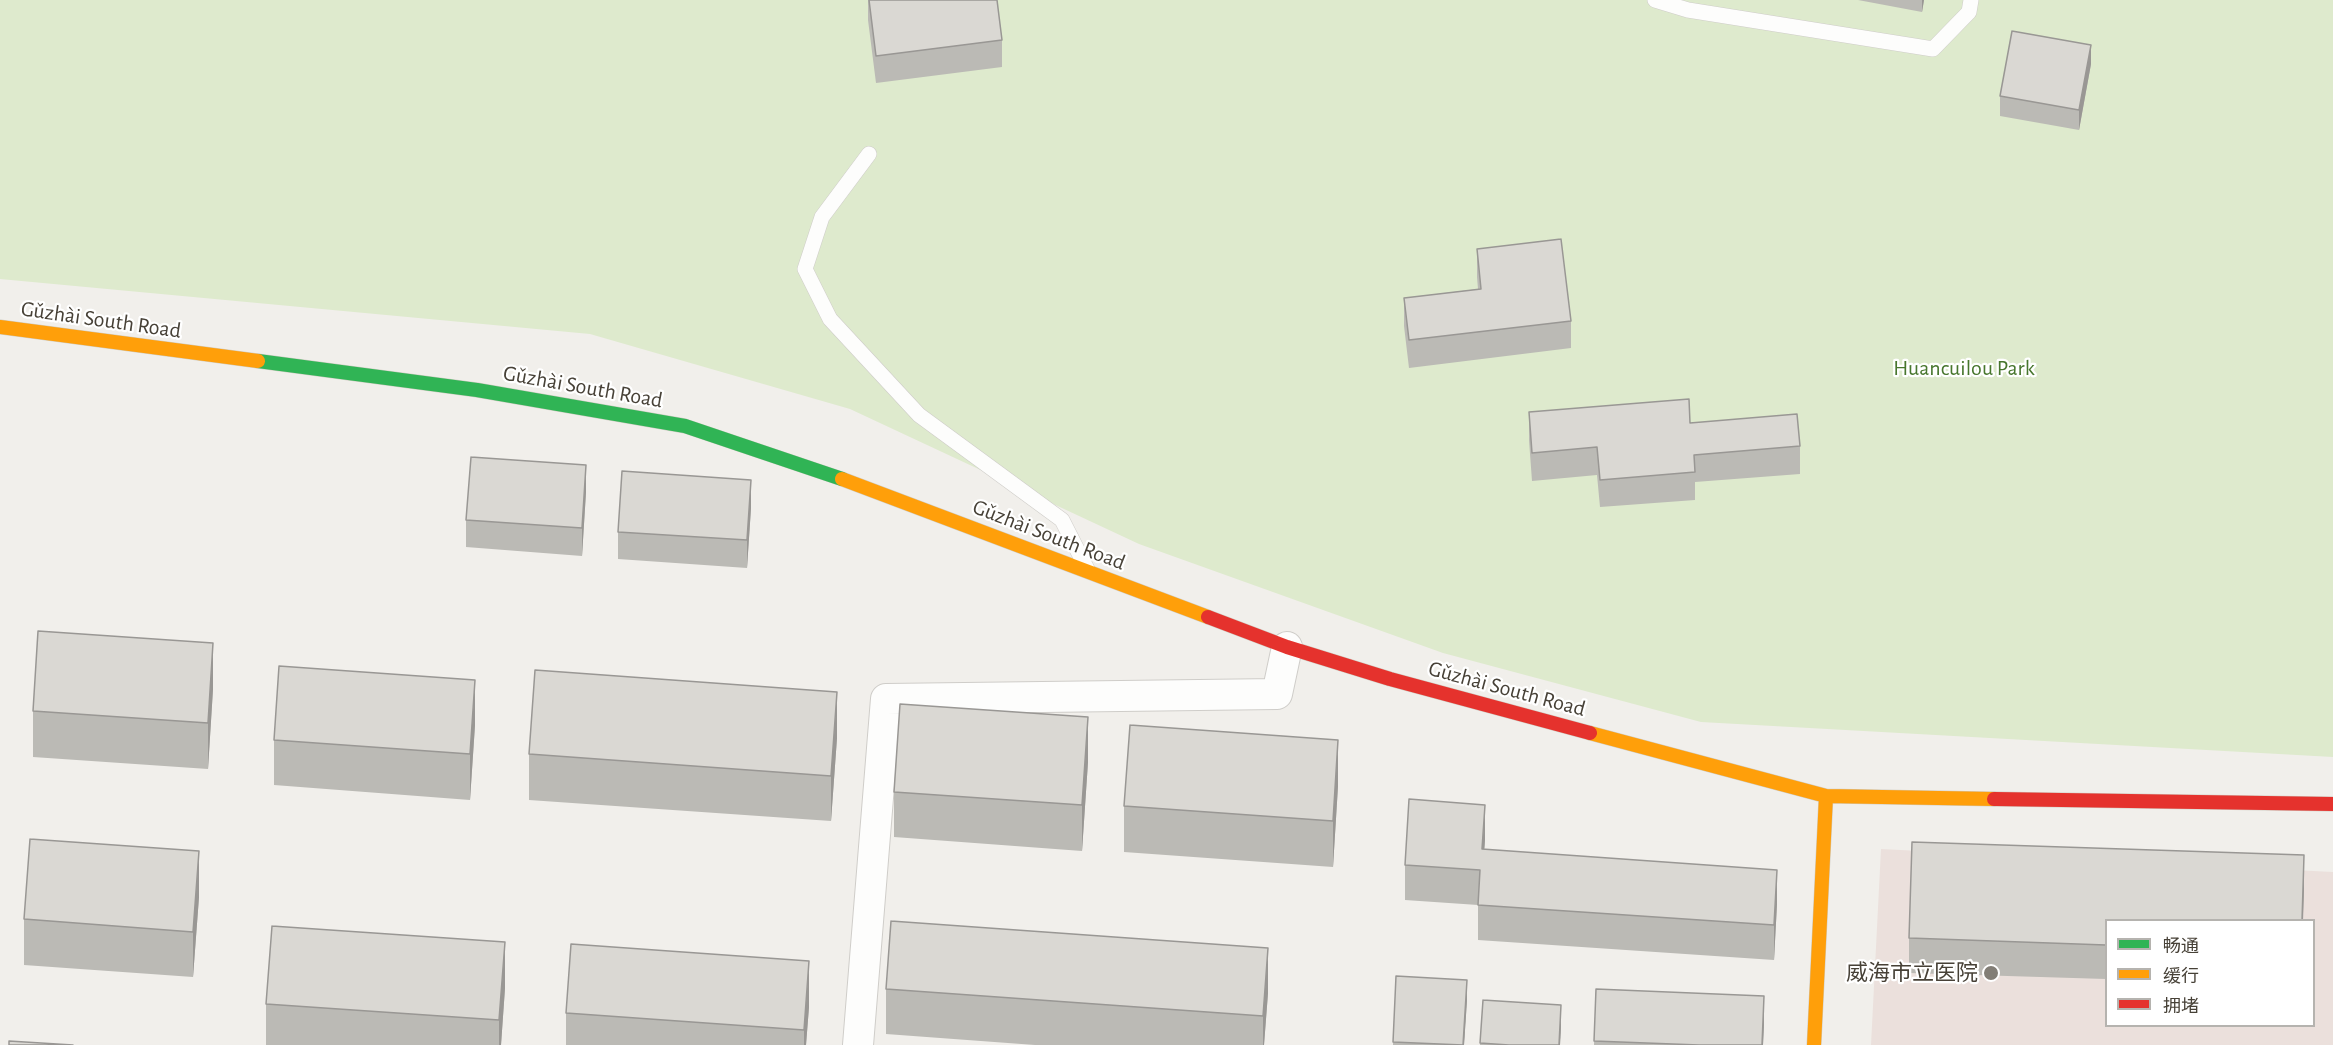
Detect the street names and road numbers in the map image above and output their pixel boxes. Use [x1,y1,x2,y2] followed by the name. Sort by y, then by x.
[19,296,183,344] street label: Gǔzhài South Road
[501,360,665,414] street label: Gǔzhài South Road
[969,494,1129,576] street label: Gǔzhài South Road
[1426,655,1588,723] street label: Gǔzhài South Road

